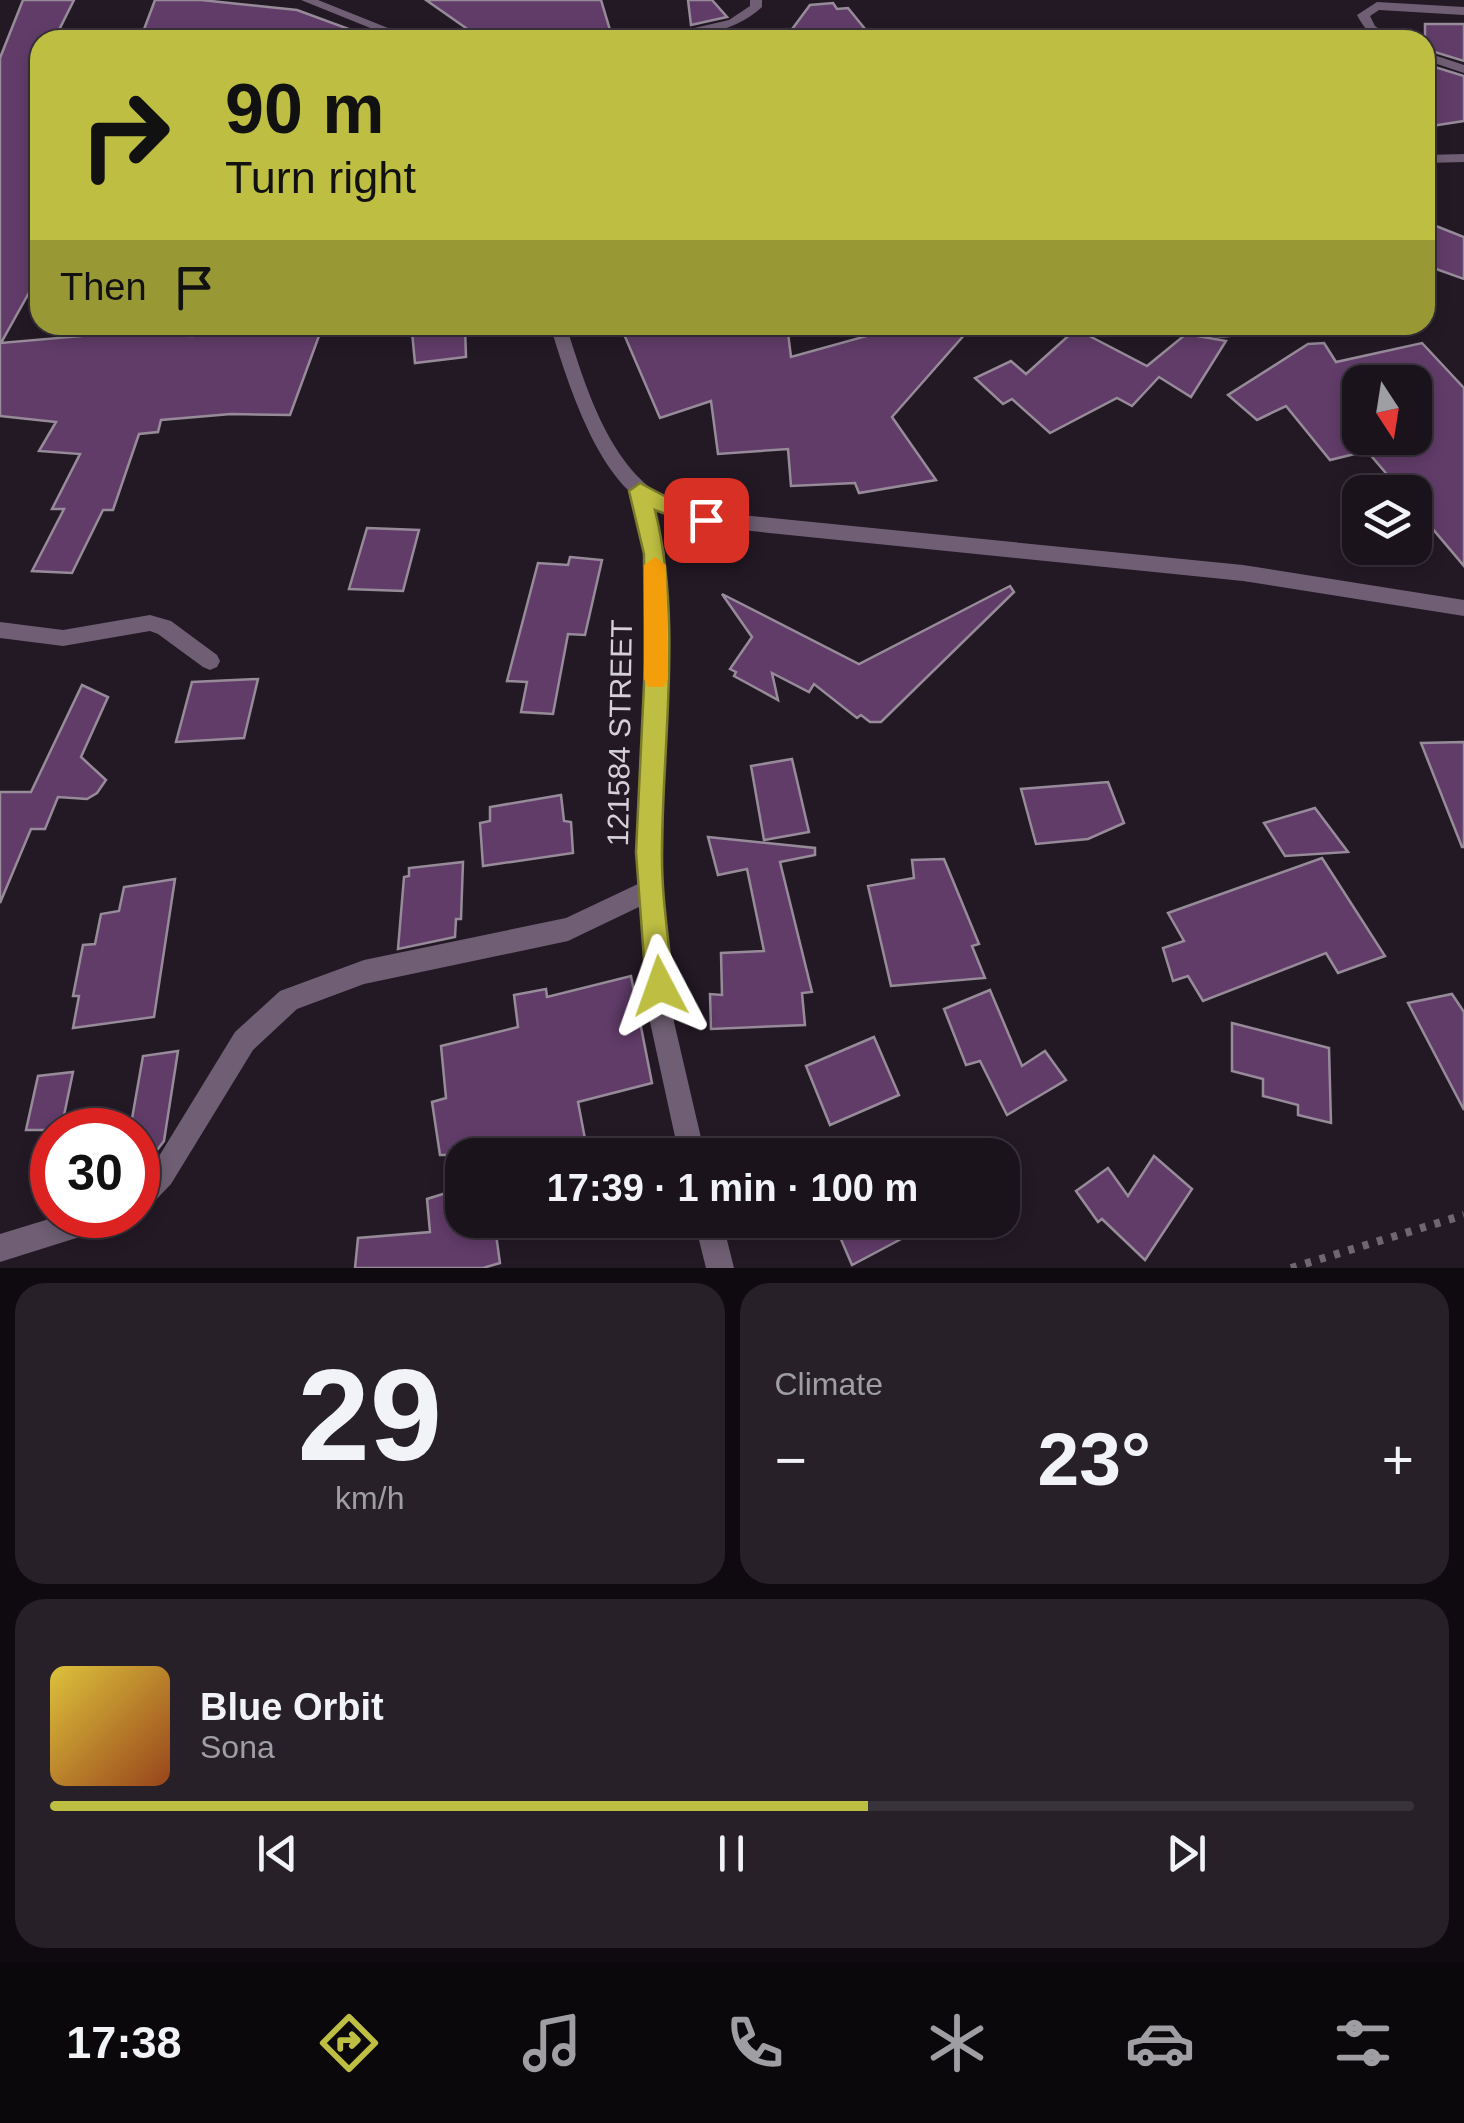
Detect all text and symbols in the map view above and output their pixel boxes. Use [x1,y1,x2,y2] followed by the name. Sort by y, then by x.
[60,70,190,200] icon: right
[225,70,385,148] text: 90 m
[225,152,416,203] text: Turn right
[167,260,222,315] icon: arrive
[60,266,147,308] text: Then
[1342,365,1432,455] north arrow
[1342,365,1432,565] map controls
[1342,475,1432,565] button: layers
[664,478,749,563] pin
[679,493,734,548] icon: arrive
[601,619,638,847] street label: 121584 STREET
[608,934,712,1038] position arrow
[30,1108,160,1238] speed limit sign: 30
[547,1167,918,1209] text: 17:39 · 1 min · 100 m
[297,1342,442,1488] text: 29
[775,1366,883,1402] text: Climate
[1038,1417,1151,1501] text: 23°
[775,1429,807,1491] text: −
[1382,1429,1414,1491] text: +
[335,1480,404,1516] text: km/h
[200,1686,384,1728] text: Blue Orbit
[200,1729,275,1765] text: Sona
[250,1826,305,1881] icon: previous
[704,1826,759,1881] icon: pause
[1159,1826,1214,1881] icon: next
[314,2008,384,2078] icon: directions
[517,2008,587,2078] icon: music
[720,2008,790,2078] icon: phone
[922,2008,992,2078] icon: climate
[1125,2008,1195,2078] icon: car
[1328,2008,1398,2078] icon: filters
[66,2017,181,2068] text: 17:38

